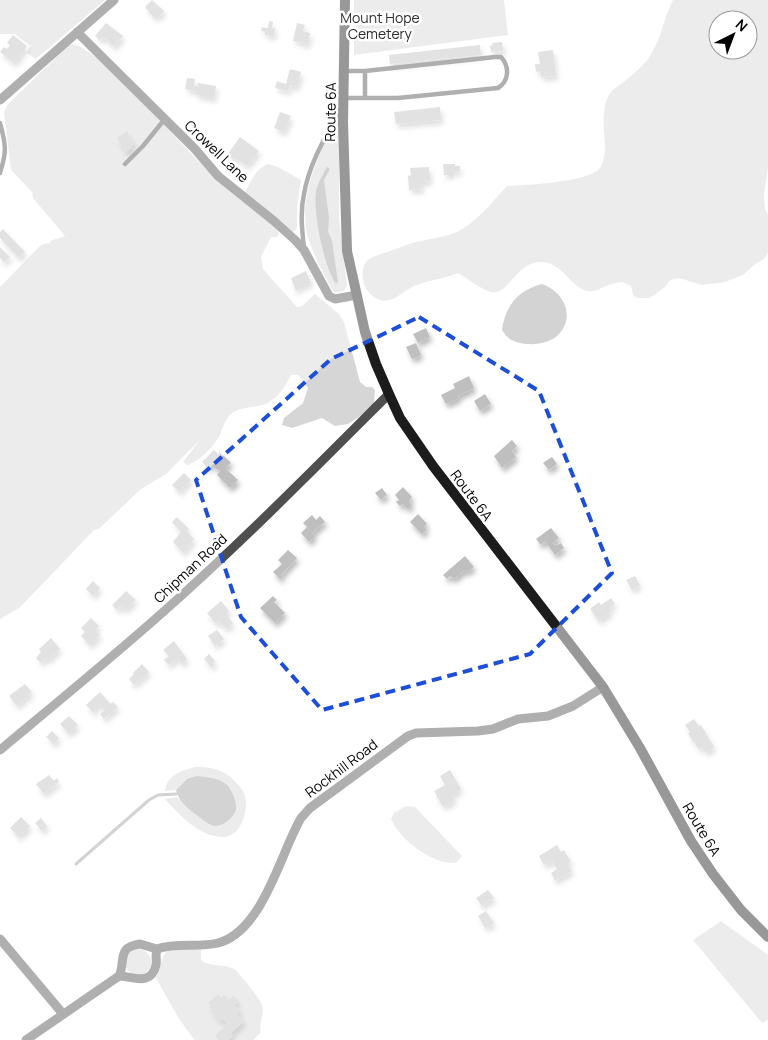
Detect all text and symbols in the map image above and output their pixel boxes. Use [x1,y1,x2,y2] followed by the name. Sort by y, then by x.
[340,8,420,43] park label: Mount Hope Cemetery
[708,10,758,60] north arrow
[732,15,752,35] text: N
[320,82,340,142] street label: Route 6A
[181,116,253,186] street label: Crowell Lane
[447,466,498,524] street label: Route 6A
[149,529,231,607] street label: Chipman Road
[301,735,381,801] street label: Rockhill Road
[679,799,725,859] street label: Route 6A

